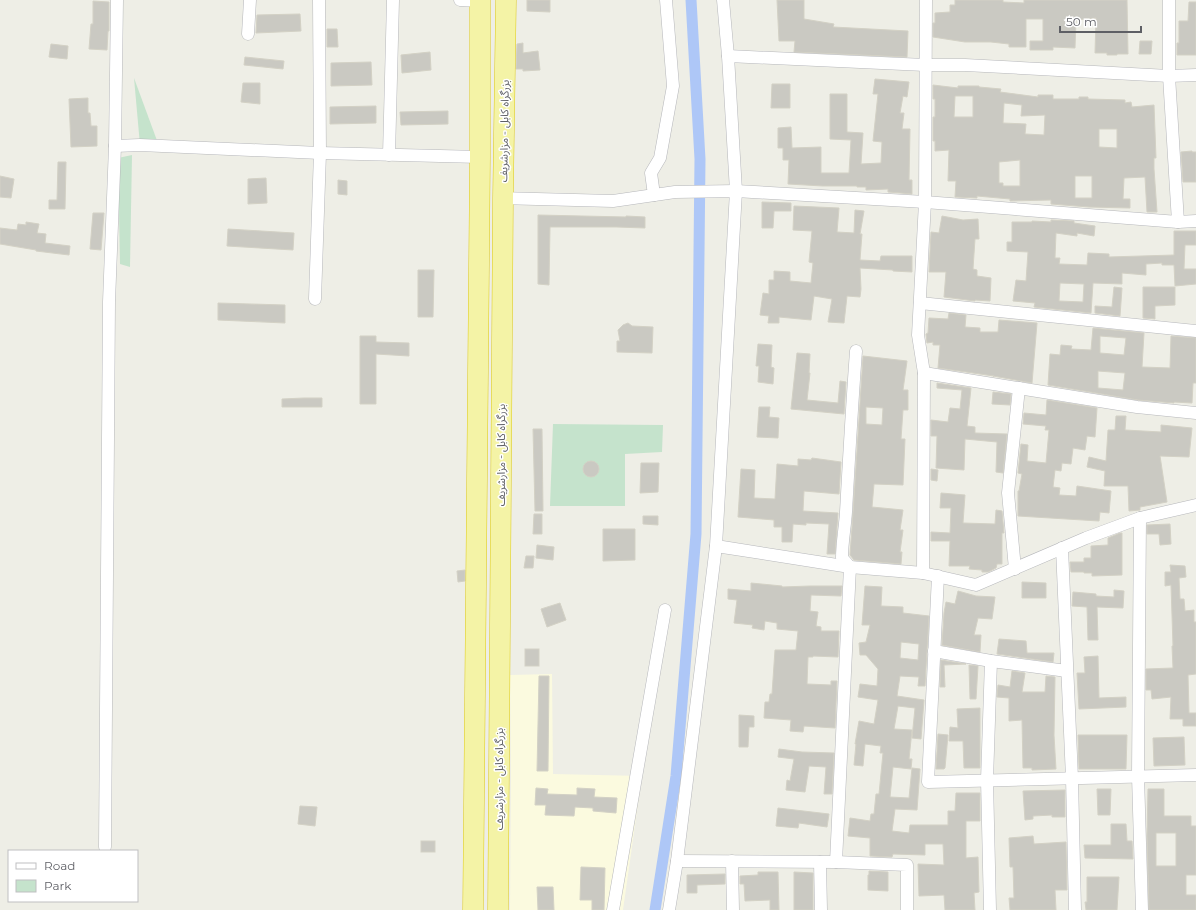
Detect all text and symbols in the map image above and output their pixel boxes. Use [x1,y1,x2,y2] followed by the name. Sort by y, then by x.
[1060,8,1141,34] scale bar
[1066,14,1097,29] text: 50 m
[496,80,512,182] street label: بزرگراه کابل - مزارشریف
[494,404,508,506] street label: بزرگراه کابل - مزارشریف
[492,728,506,830] street label: بزرگراه کابل - مزارشریف
[8,850,138,902] legend
[44,858,75,873] text: Road
[44,878,72,893] text: Park

